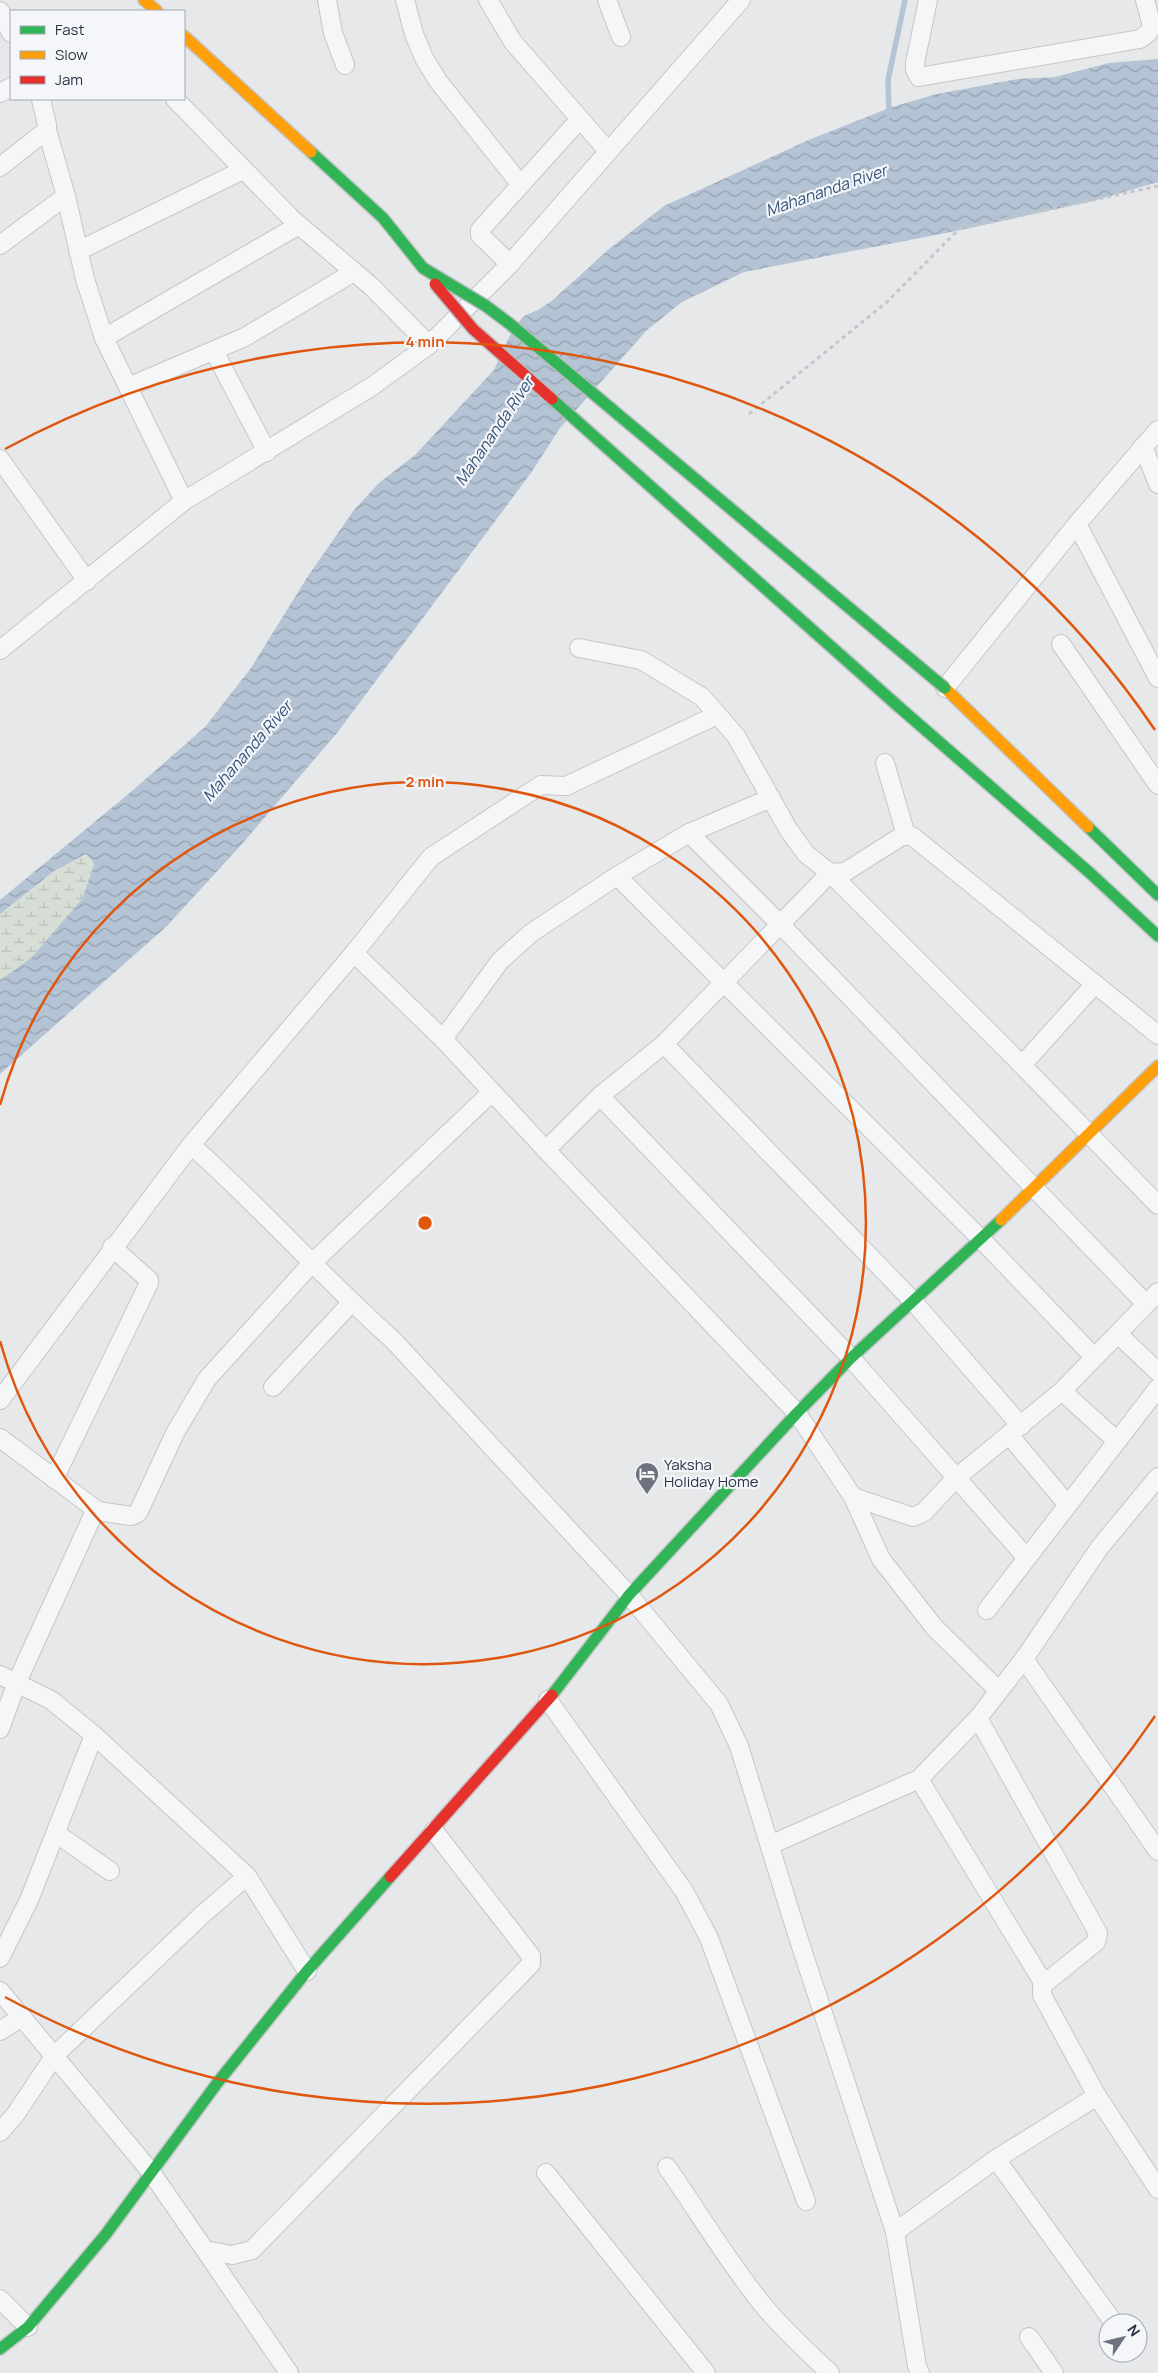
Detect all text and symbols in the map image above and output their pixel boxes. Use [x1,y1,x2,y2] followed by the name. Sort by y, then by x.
[10,10,185,100] legend
[55,19,84,40] text: Fast
[55,44,88,65] text: Slow
[55,69,83,90] text: Jam
[762,158,892,221] water label: Mahananda River
[405,331,445,352] text: 4 min
[449,370,540,490] water label: Mahananda River
[197,694,298,806] water label: Mahananda River
[405,771,445,792] text: 2 min
[416,1214,434,1232] centre of rings
[664,1454,759,1492] place label: Yaksha Holiday Home
[634,1461,660,1495] hotel icon: Yaksha Holiday Home
[1098,2313,1148,2363] north arrow
[1123,2321,1145,2340] text: N

